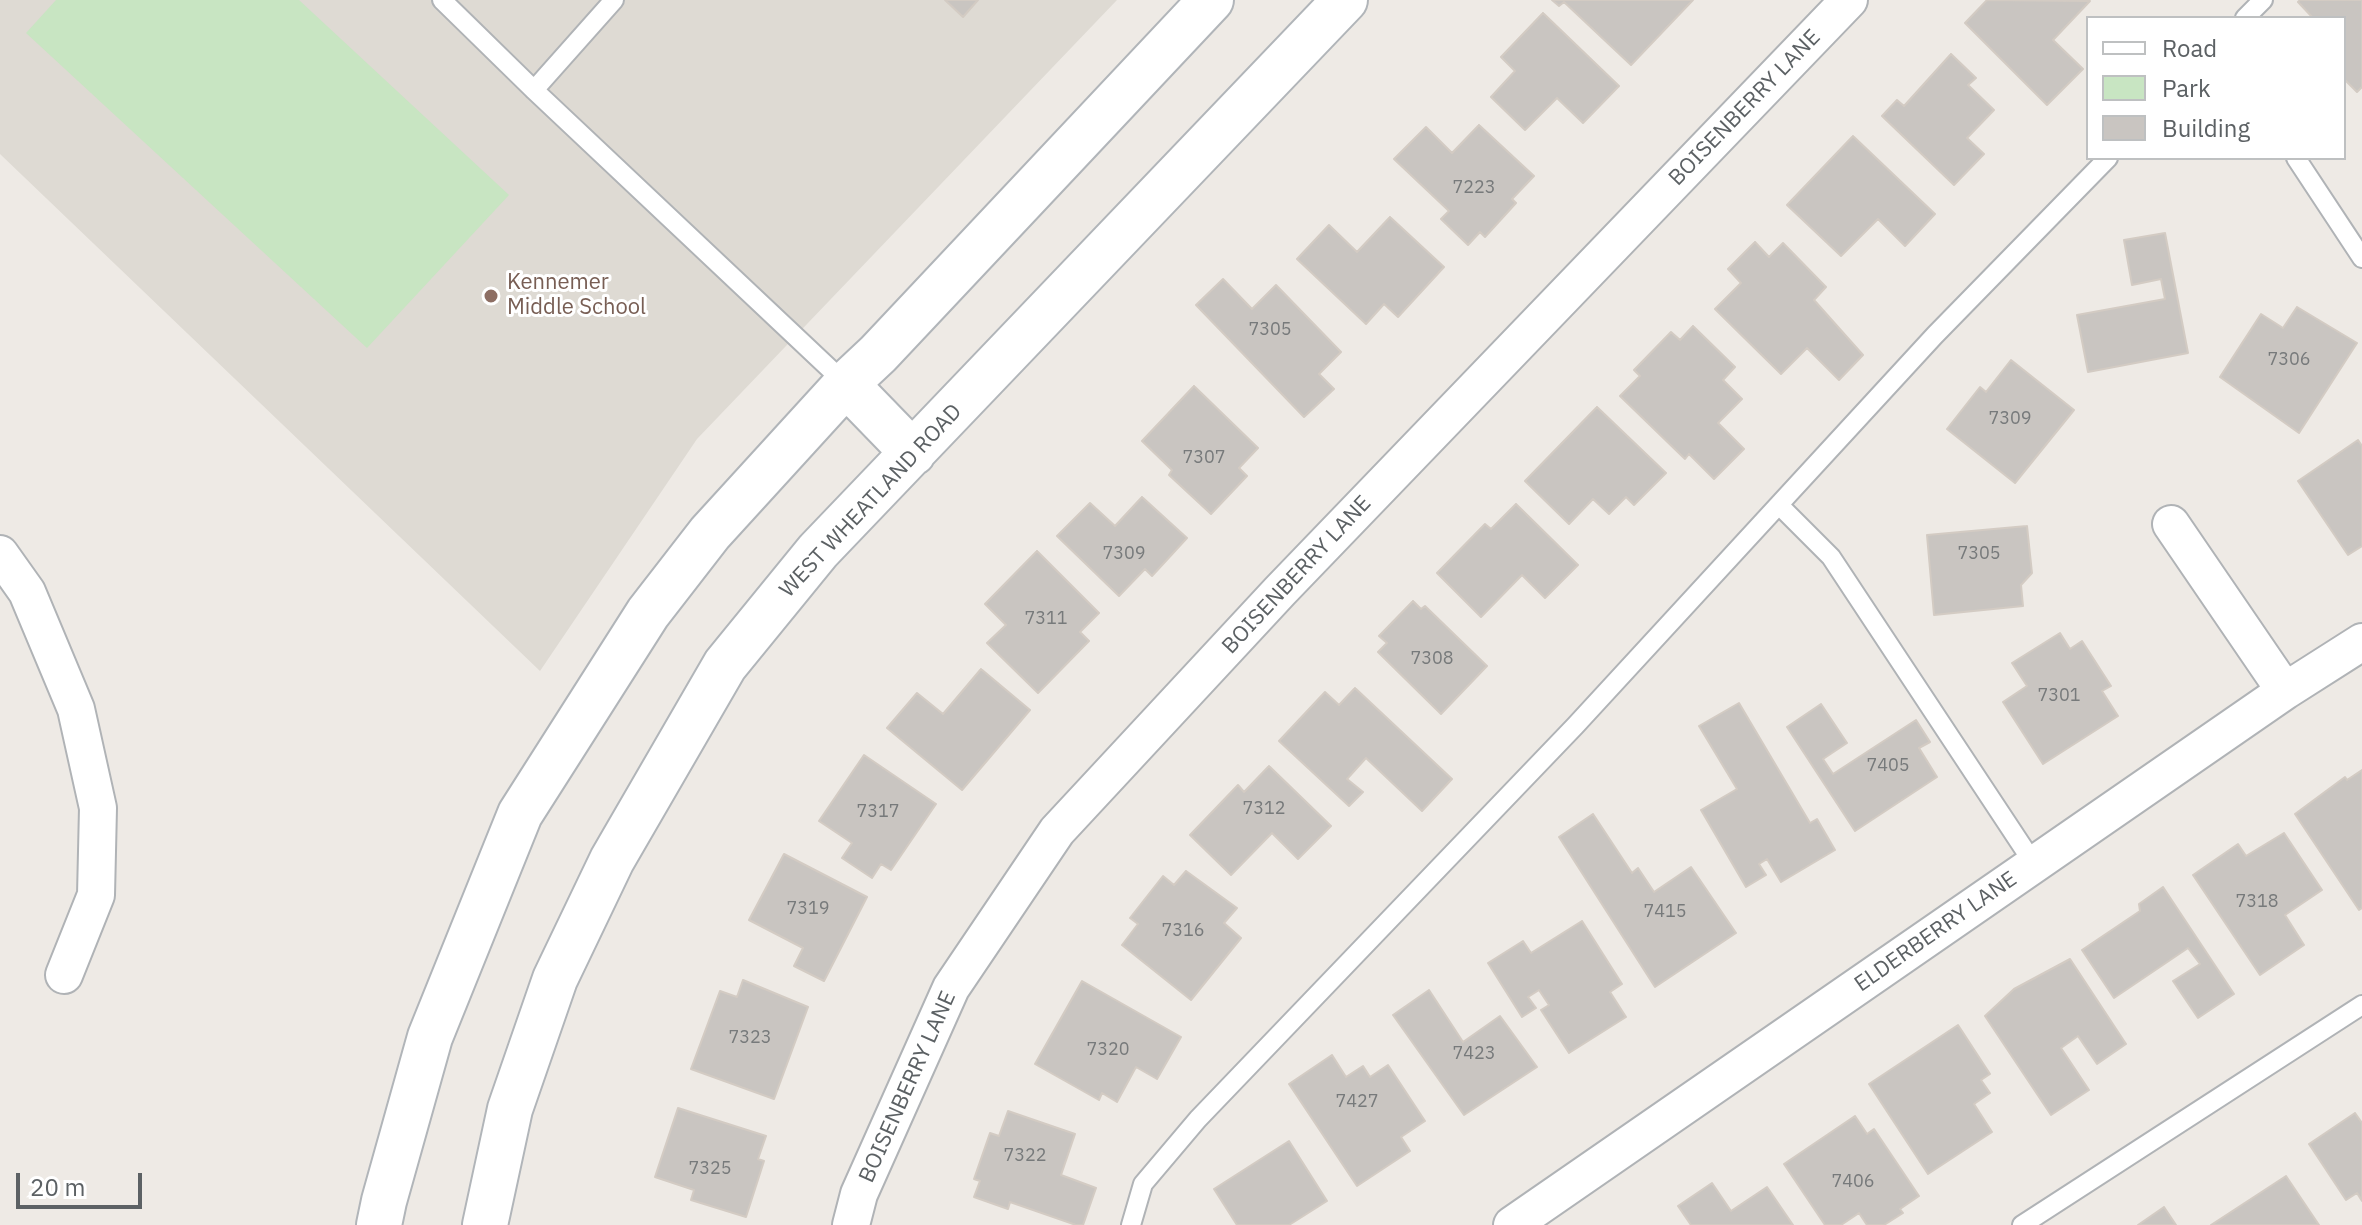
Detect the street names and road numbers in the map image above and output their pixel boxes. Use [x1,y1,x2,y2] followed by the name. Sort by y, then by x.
[1664,25,1826,191] street label: BOISENBERRY LANE
[774,399,968,603] street label: WEST WHEATLAND ROAD
[1217,490,1377,660] street label: BOISENBERRY LANE
[1850,866,2022,998] street label: ELDERBERRY LANE
[854,987,962,1187] street label: BOISENBERRY LANE

